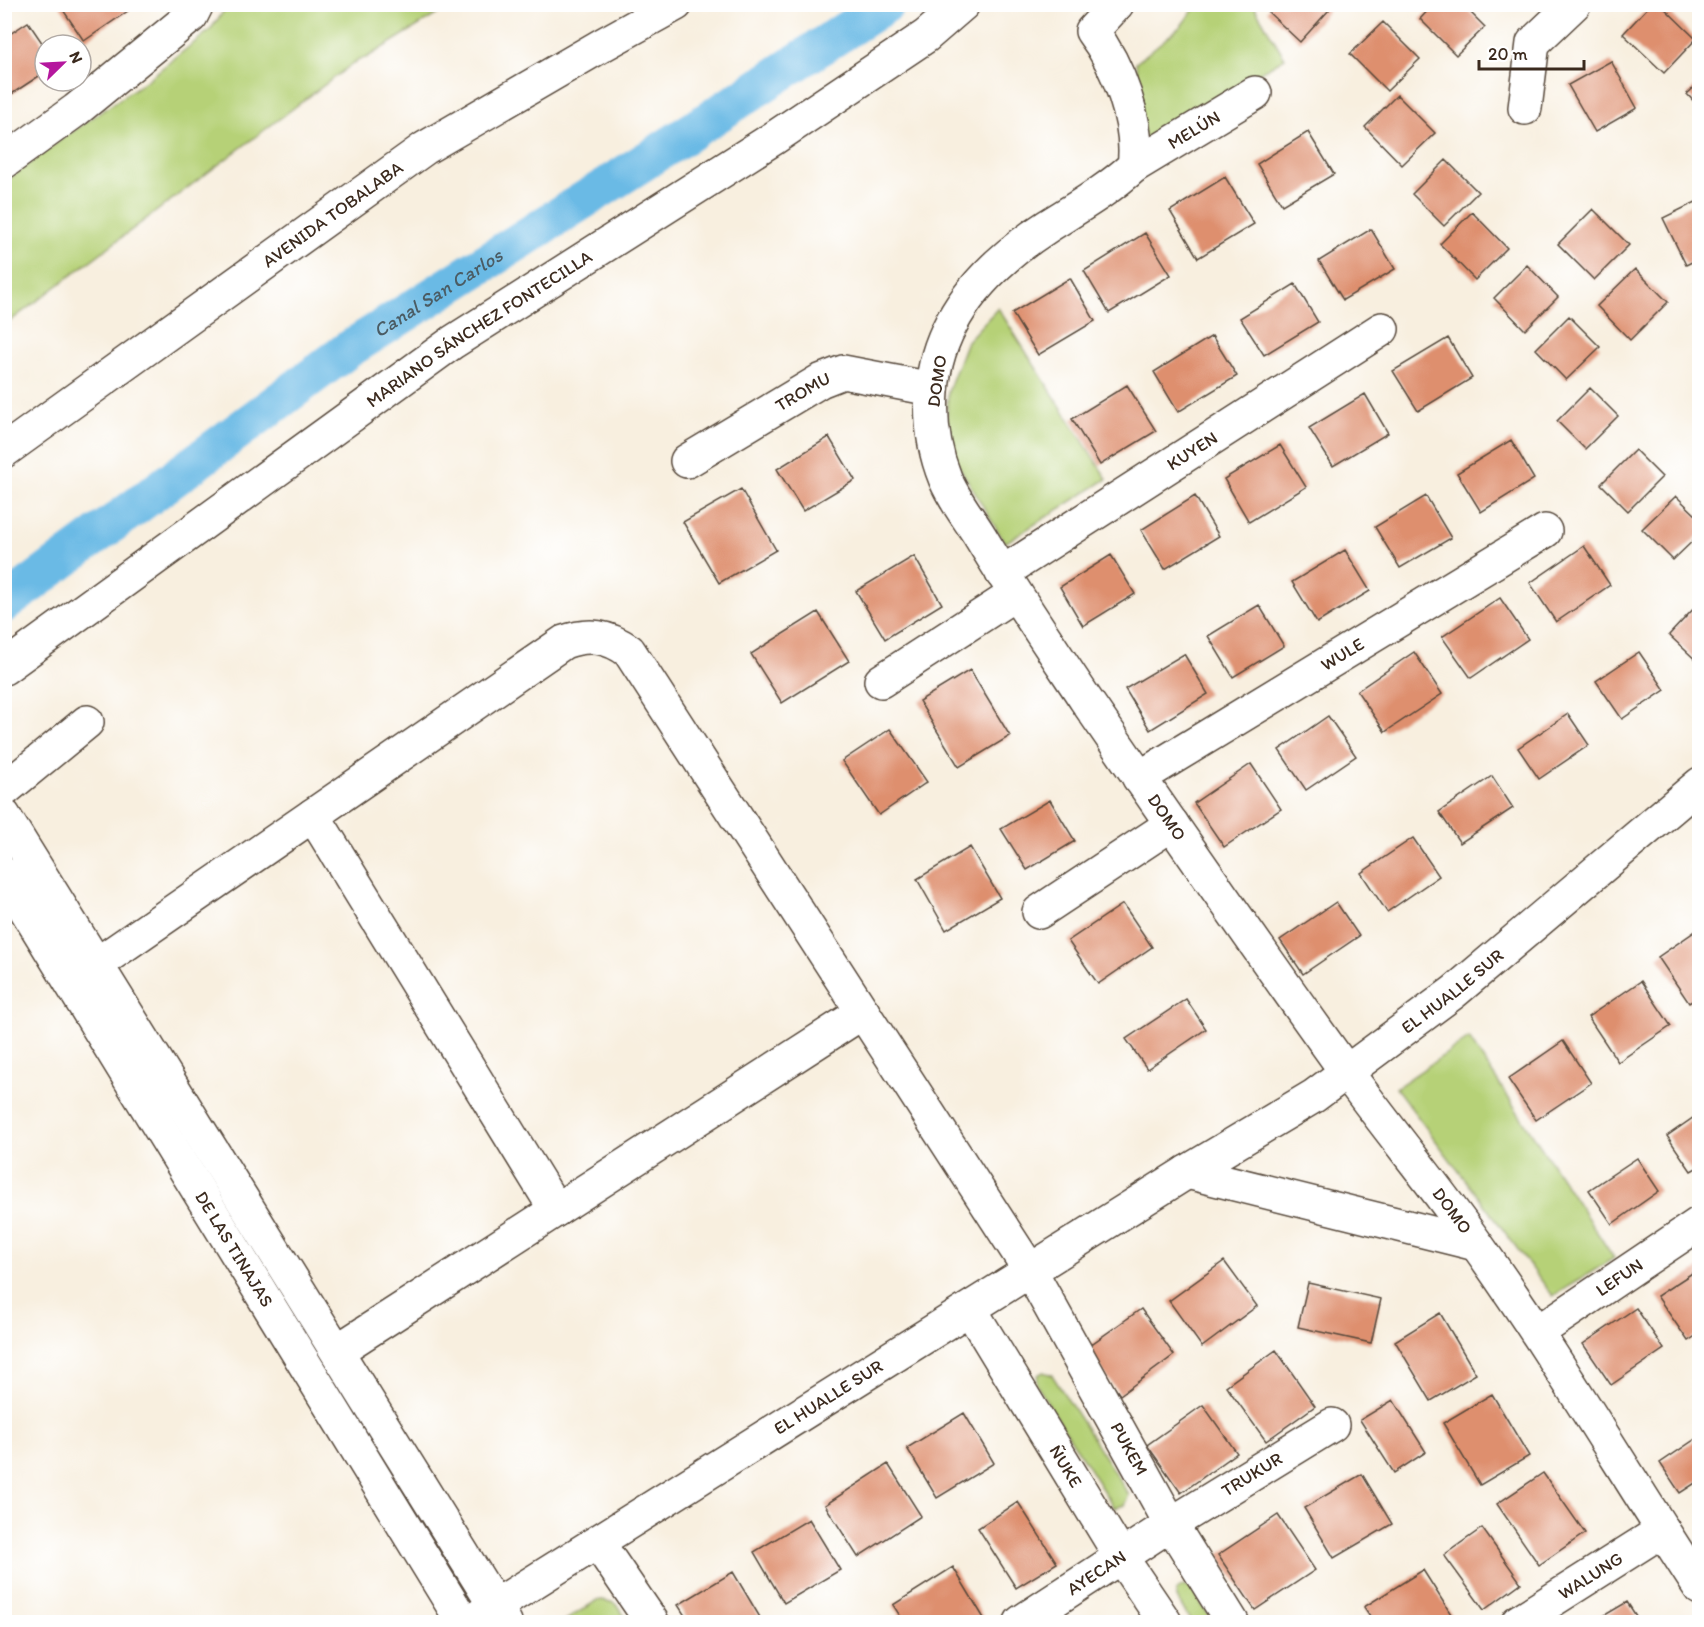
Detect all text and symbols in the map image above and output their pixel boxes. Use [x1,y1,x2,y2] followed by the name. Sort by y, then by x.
[33,33,93,93] north arrow
[1479,33,1584,71] scale bar
[1488,43,1528,65] text: 20 m
[65,48,87,66] text: N
[1164,106,1224,154] street label: MELÚN
[258,156,408,272] street label: AVENIDA TOBALABA
[369,242,508,343] water label: Canal San Carlos
[362,245,597,412] street label: MARIANO SÁNCHEZ FONTECILLA
[922,353,952,409] street label: DOMO
[771,367,833,416] street label: TROMU
[1163,427,1222,475] street label: KUYEN
[1317,633,1368,676] street label: WULE
[1143,789,1191,845] street label: DOMO
[1397,944,1508,1038] street label: EL HUALLE SUR
[1428,1183,1477,1238] street label: DOMO
[190,1187,278,1311] street label: DE LAS TINAJAS
[1591,1254,1647,1301] street label: LEFUN
[770,1355,887,1440] street label: EL HUALLE SUR
[1106,1418,1153,1479] street label: PUKEM
[1044,1441,1087,1491] street label: ÑUKE
[1217,1447,1286,1501] street label: TRUKUR
[1063,1545,1130,1600] street label: AYECAN
[1554,1547,1627,1605] street label: WALUNG

